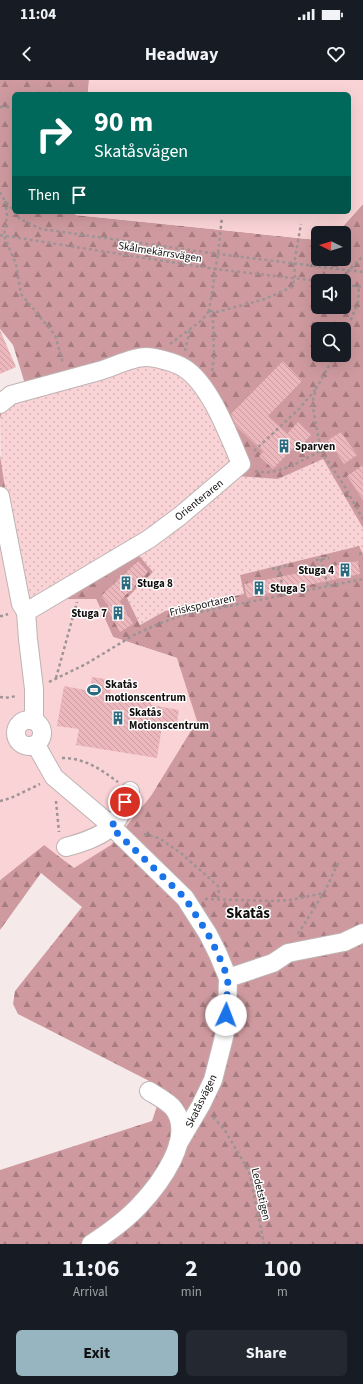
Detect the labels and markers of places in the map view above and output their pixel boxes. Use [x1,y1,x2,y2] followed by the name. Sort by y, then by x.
[276,438,292,454] building icon: Sparven
[295,439,335,454] place label: Sparven
[337,562,353,578] building icon: Stuga 4
[298,563,334,578] place label: Stuga 4
[118,575,134,591] building icon: Stuga 8
[137,576,173,591] place label: Stuga 8
[251,580,267,596] building icon: Stuga 5
[270,581,306,596] place label: Stuga 5
[110,605,126,621] building icon: Stuga 7
[71,606,107,621] place label: Stuga 7
[105,677,186,705] place label: Skatås motionscentrum
[86,682,102,698] sports icon: Skatås motionscentrum
[129,705,209,733] place label: Skatås Motionscentrum
[110,710,126,726] building icon: Skatås Motionscentrum
[108,785,142,819] pin

